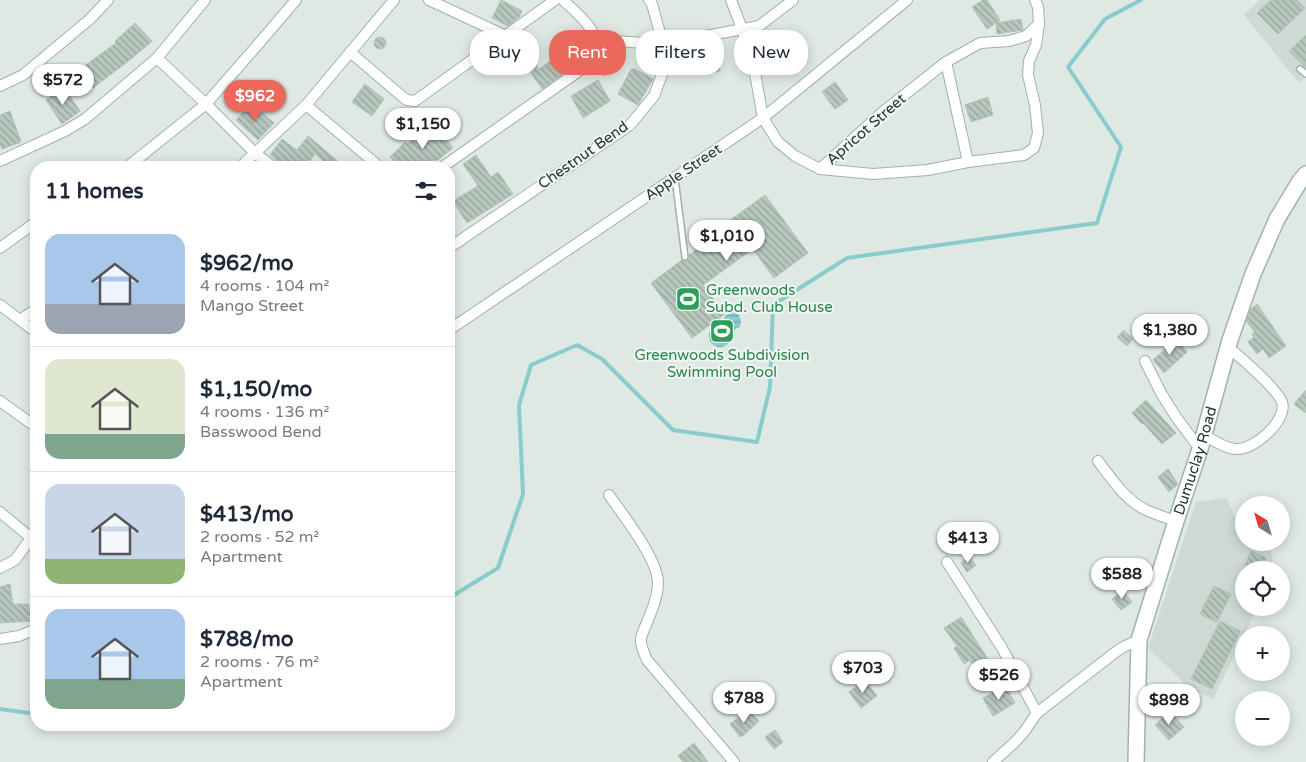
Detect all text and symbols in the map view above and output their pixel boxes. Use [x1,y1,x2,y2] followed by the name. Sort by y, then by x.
[470,30,539,75] chip: Buy
[549,30,626,75] chip: Rent
[636,30,724,75] chip: Filters
[734,30,808,75] chip: New
[33,64,93,106] pin: $572
[43,70,83,90] text: $572
[225,80,285,122] pin: $962
[235,86,275,106] text: $962
[823,89,910,168] street label: Apricot Street
[382,108,464,150] pin: $1,150
[396,114,450,134] text: $1,150
[534,117,632,193] street label: Chestnut Bend
[641,139,725,204] street label: Apple Street
[412,177,440,205] icon: filters
[45,179,144,204] text: 11 homes
[686,220,768,262] pin: $1,010
[700,226,754,246] text: $1,010
[200,251,294,276] text: $962/mo
[85,254,145,314] icon: home
[200,276,329,296] text: 4 rooms · 104 m²
[706,281,833,316] place label: Greenwoods Subd. Club House
[675,286,701,312] sports icon: Greenwoods Subd. Club House
[200,296,304,316] text: Mango Street
[1129,314,1211,356] pin: $1,380
[709,318,735,344] sports icon: Greenwoods Subdivision Swimming Pool
[1143,320,1197,340] text: $1,380
[634,346,810,381] place label: Greenwoods Subdivision Swimming Pool
[200,377,312,402] text: $1,150/mo
[85,379,145,439] icon: home
[200,402,329,422] text: 4 rooms · 136 m²
[1170,404,1220,517] street label: Dumuclay Road
[200,422,322,442] text: Basswood Bend
[1235,496,1290,551] north arrow
[1235,496,1290,746] map controls
[200,502,294,527] text: $413/mo
[85,504,145,564] icon: home
[938,522,998,564] pin: $413
[200,527,319,547] text: 2 rooms · 52 m²
[948,528,988,548] text: $413
[200,547,283,567] text: Apartment
[1092,558,1152,600] pin: $588
[1235,561,1290,616] button: locate
[1102,564,1142,584] text: $588
[1235,626,1290,681] button: +
[200,627,294,652] text: $788/mo
[85,629,145,689] icon: home
[200,652,319,672] text: 2 rooms · 76 m²
[833,652,893,694] pin: $703
[843,658,883,678] text: $703
[969,658,1029,701] pin: $526
[979,665,1019,685] text: $526
[200,672,283,692] text: Apartment
[714,682,774,724] pin: $788
[1139,684,1199,726] pin: $898
[724,688,764,708] text: $788
[1149,690,1189,710] text: $898
[1235,691,1290,746] button: −

